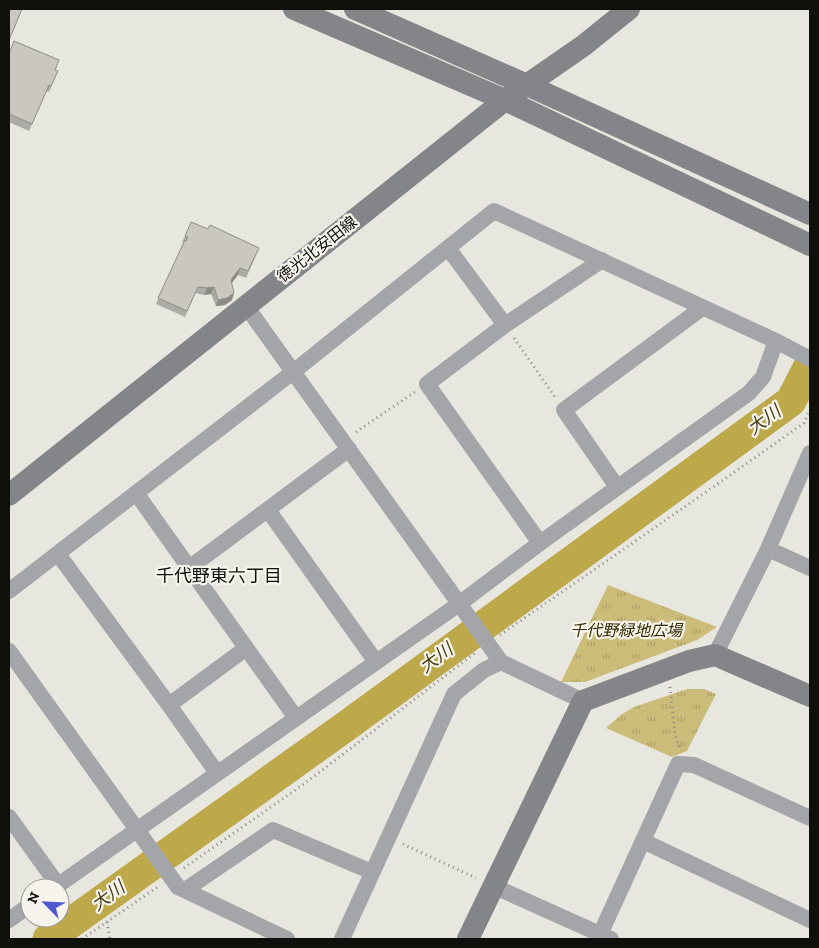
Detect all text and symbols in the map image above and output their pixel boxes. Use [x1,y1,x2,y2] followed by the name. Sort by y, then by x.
[273,212,361,286] street label: 徳光北安田線
[743,399,787,439] water label: 大川
[156,565,282,587] district label: 千代野東六丁目
[570,621,684,640] park label: 千代野緑地広場
[415,637,459,677] water label: 大川
[87,875,131,915] water label: 大川
[20,878,70,928] north arrow
[24,889,44,906] text: N

